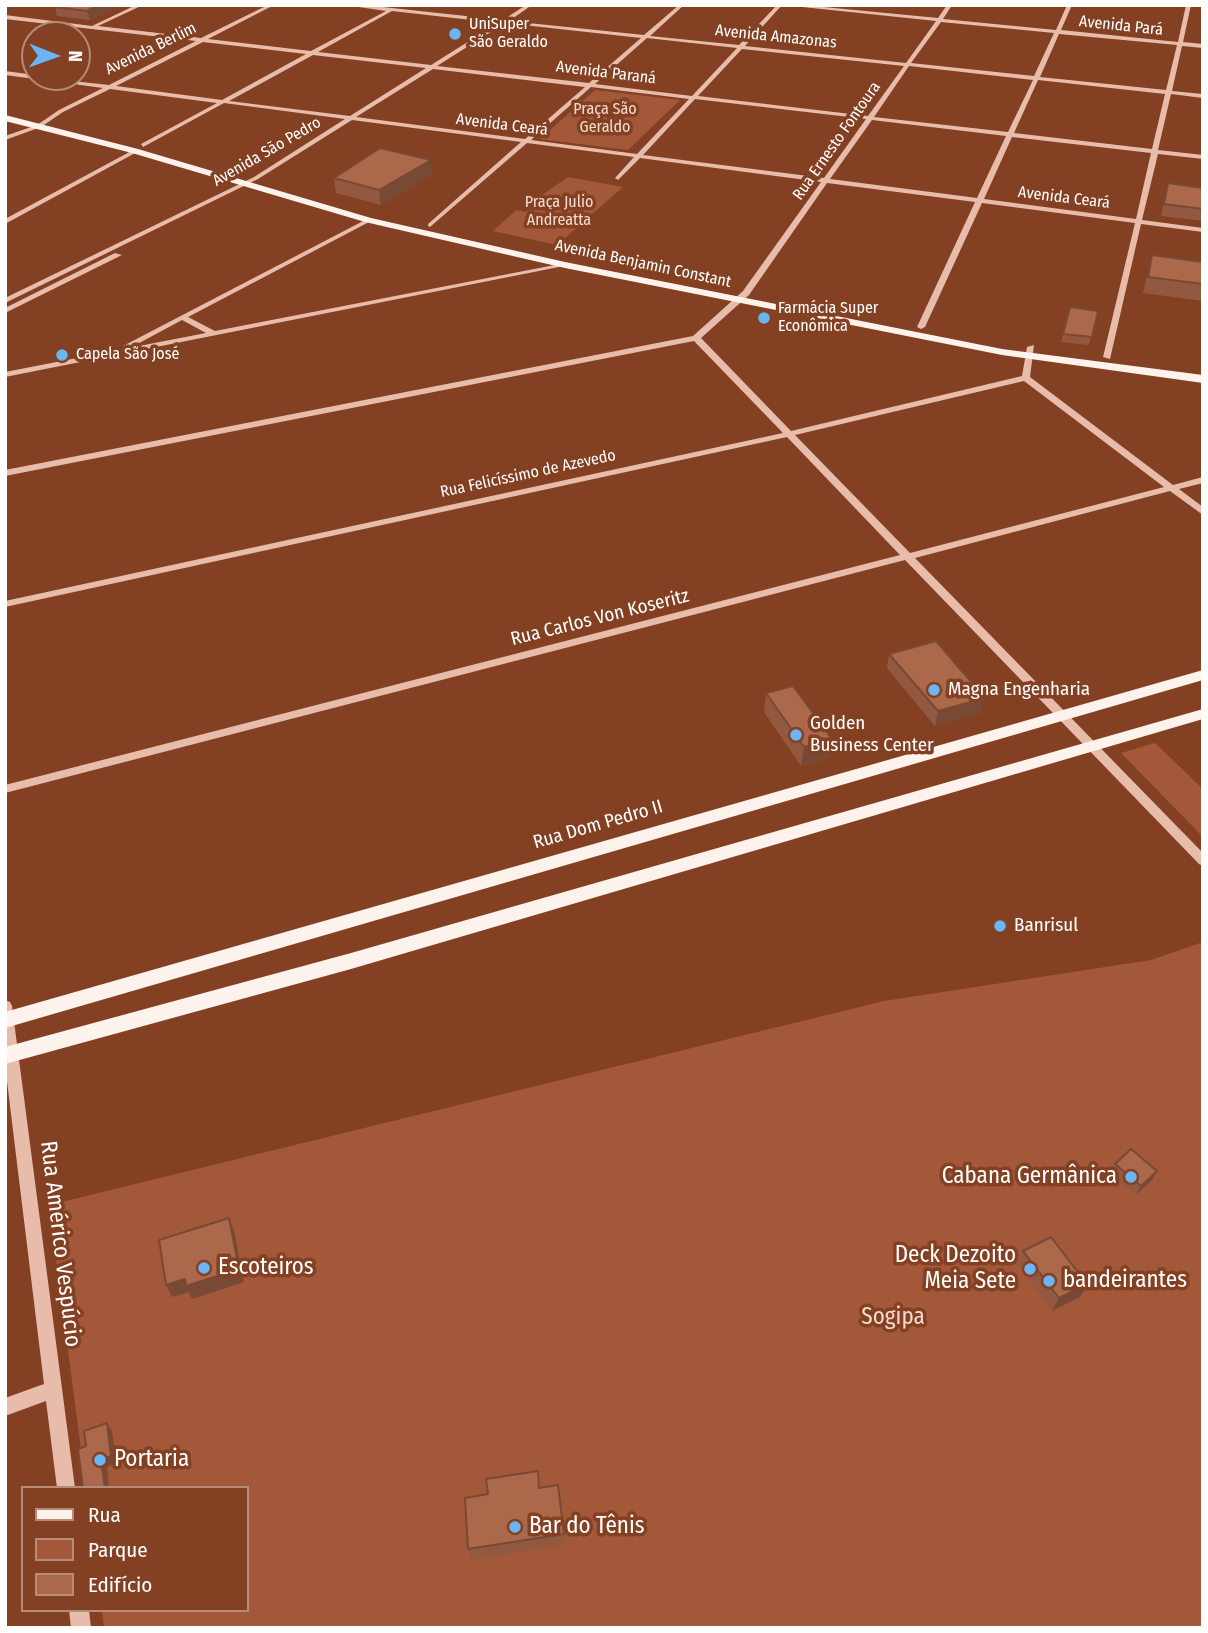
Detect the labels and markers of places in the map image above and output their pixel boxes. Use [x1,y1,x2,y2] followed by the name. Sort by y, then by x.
[469,15,548,53] place label: UniSuper São Geraldo
[447,26,463,42] marker: UniSuper São Geraldo
[778,299,878,337] place label: Farmácia Super Econômica
[756,310,772,326] marker: Farmácia Super Econômica
[76,345,179,365] place label: Capela São José
[54,347,70,363] marker: Capela São José
[948,679,1090,701] place label: Magna Engenharia
[926,682,942,698] marker: Magna Engenharia
[810,713,934,757] place label: Golden Business Center
[788,727,804,743] marker: Golden Business Center
[1014,915,1078,937] place label: Banrisul
[992,918,1008,934] marker: Banrisul
[942,1163,1117,1191] place label: Cabana Germânica
[1123,1169,1139,1185] marker: Cabana Germânica
[895,1242,1016,1296] place label: Deck Dezoito Meia Sete
[218,1254,314,1282] place label: Escoteiros
[196,1260,212,1276] marker: Escoteiros
[1022,1261,1038,1277] marker: Deck Dezoito Meia Sete
[1063,1267,1187,1295] place label: bandeirantes
[1041,1273,1057,1289] marker: bandeirantes
[114,1446,189,1474] place label: Portaria
[92,1452,108,1468] marker: Portaria
[529,1513,645,1541] place label: Bar do Tênis
[507,1519,523,1535] marker: Bar do Tênis

